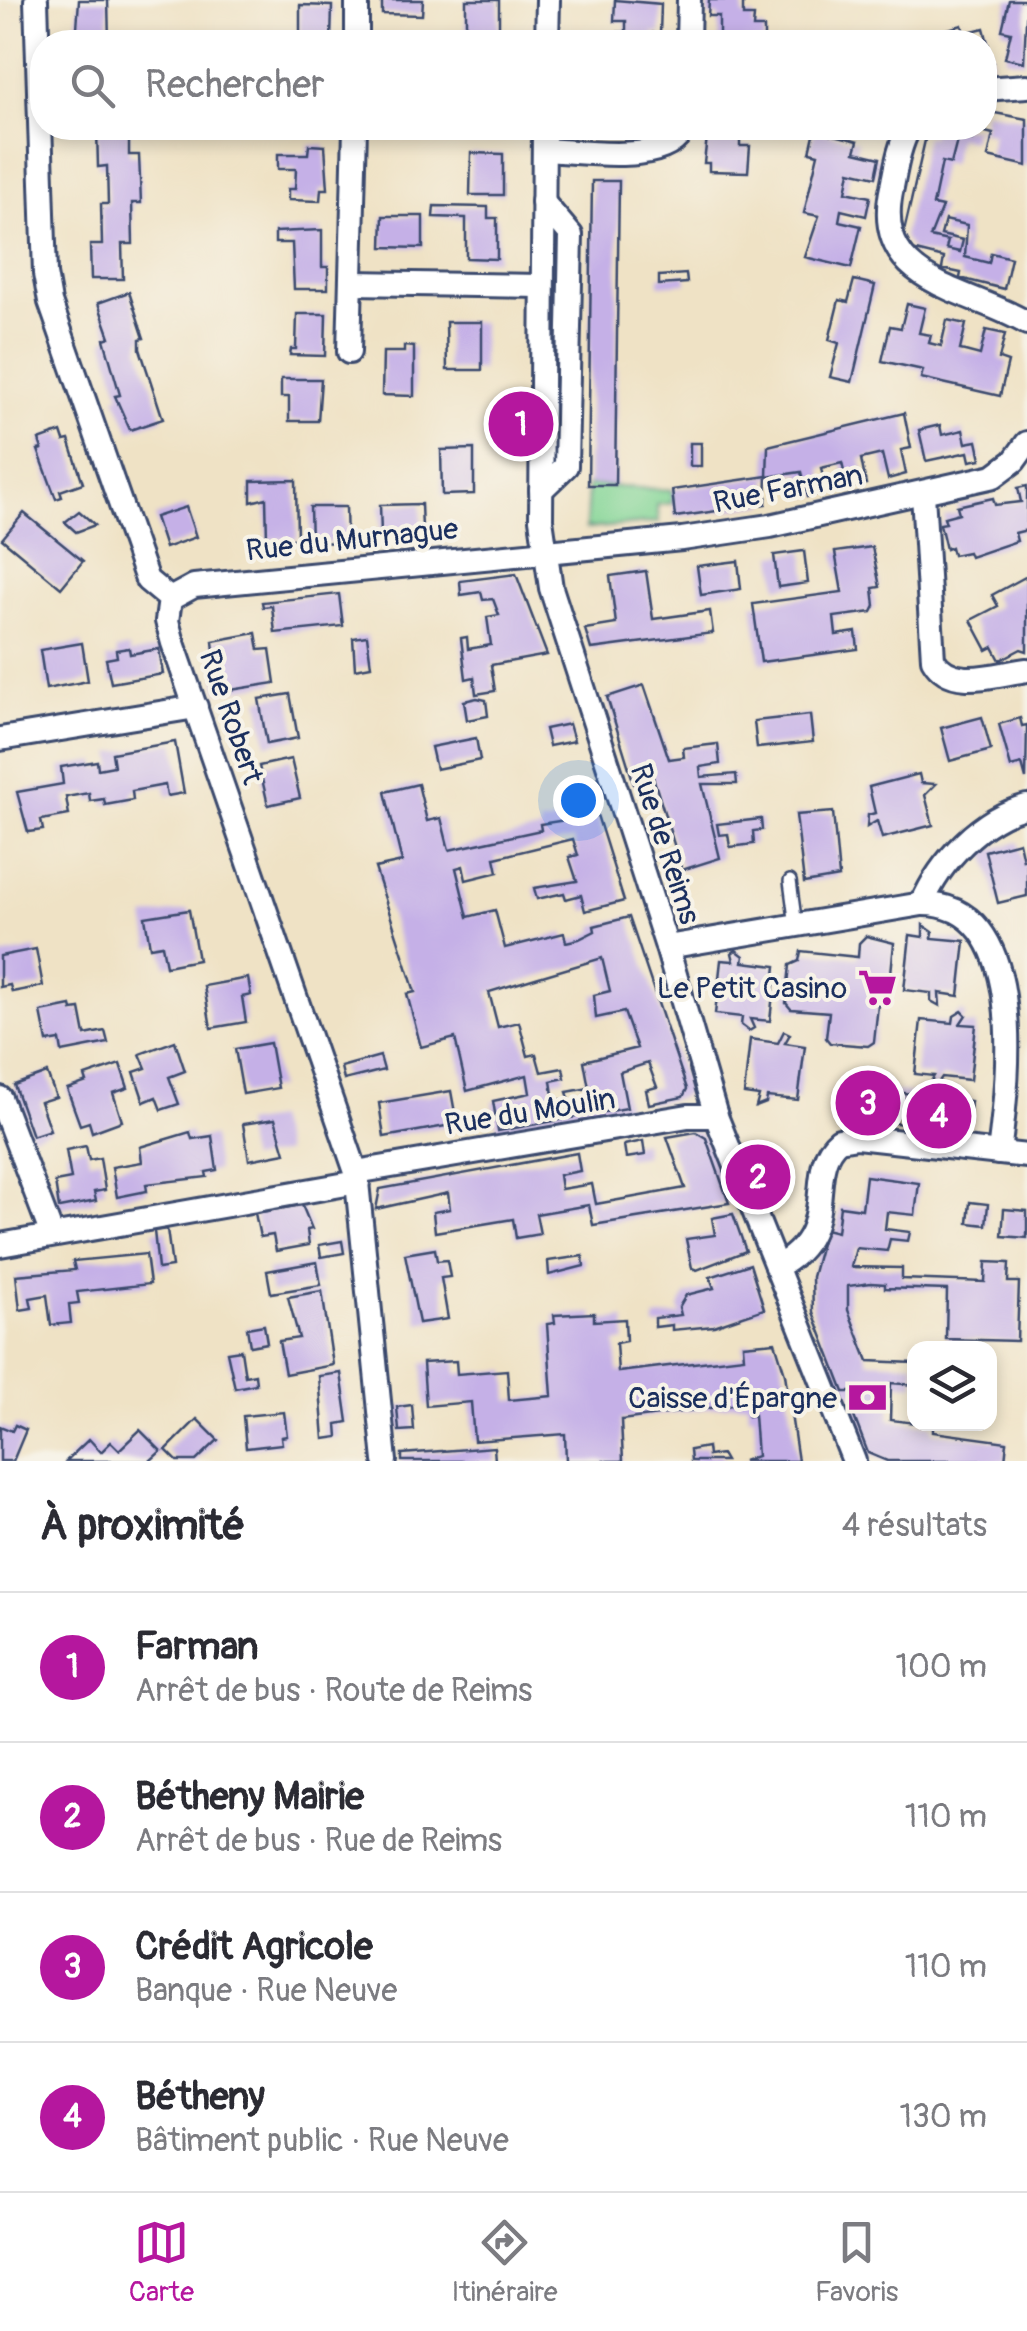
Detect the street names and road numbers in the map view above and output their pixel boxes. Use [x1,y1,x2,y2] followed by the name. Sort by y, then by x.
[710,456,866,522] street label: Rue Farman
[244,510,460,570] street label: Rue du Murnague
[191,645,272,790] street label: Rue Robert
[622,759,708,929] street label: Rue de Reims
[442,1080,618,1144] street label: Rue du Moulin

